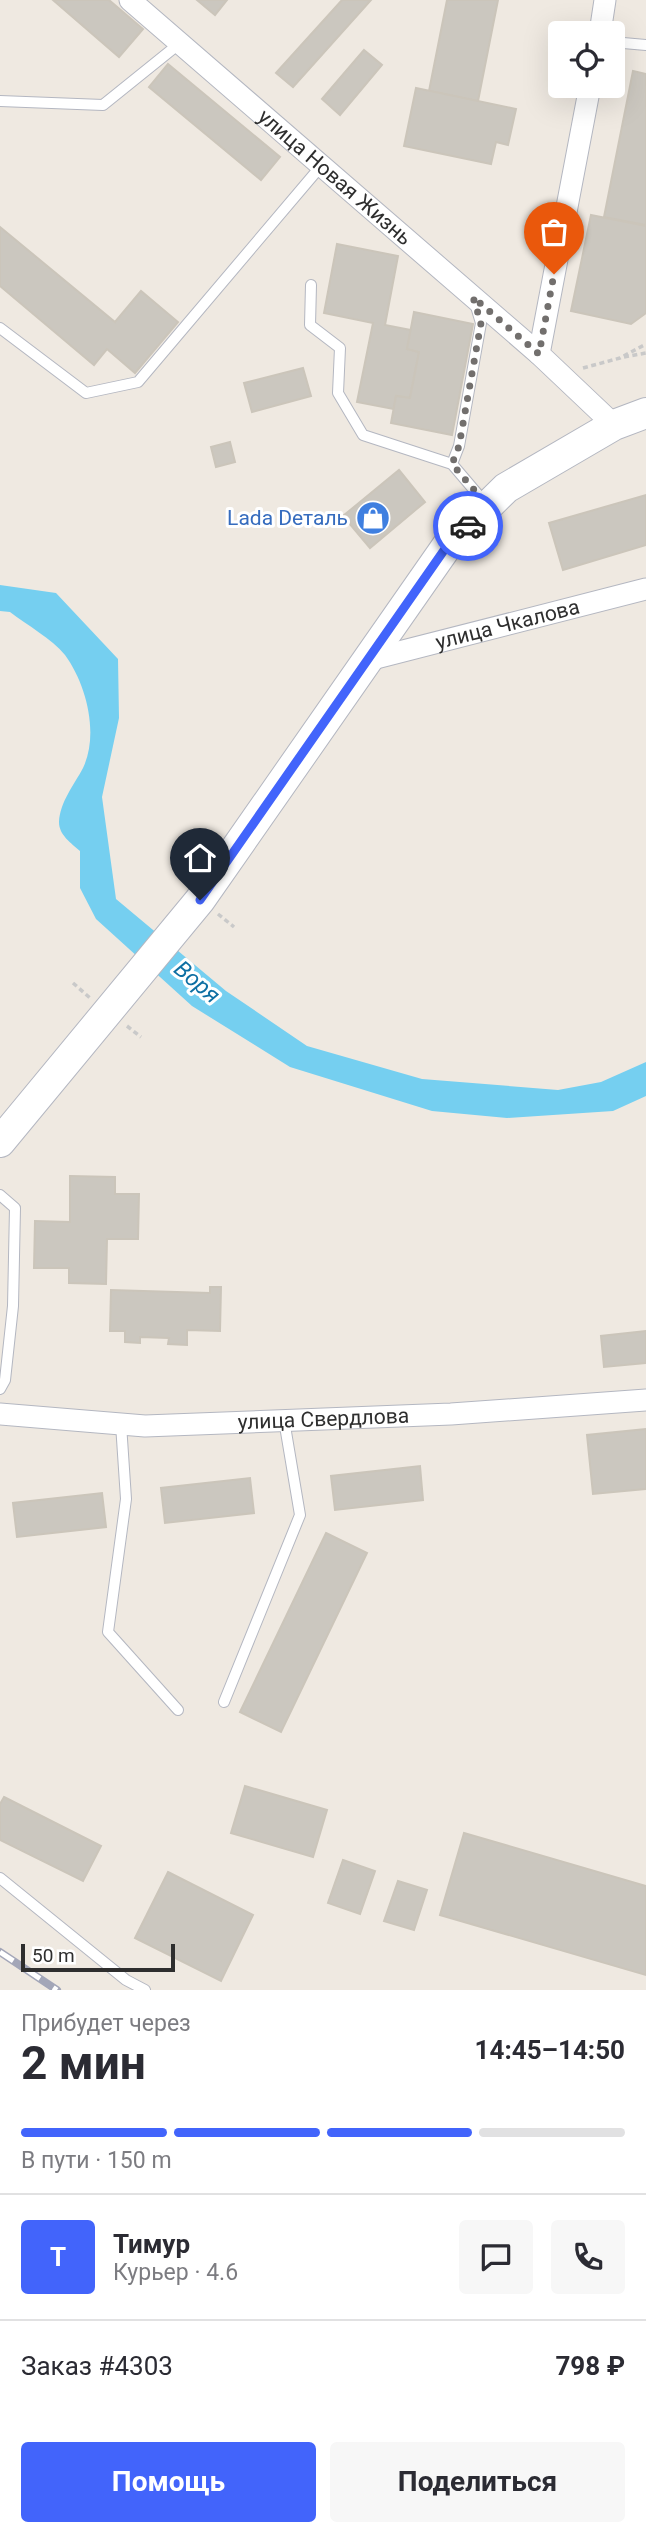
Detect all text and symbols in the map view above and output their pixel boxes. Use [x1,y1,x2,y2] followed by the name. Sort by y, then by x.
[548,21,625,98] map controls
[548,21,625,98] button: locate
[253,104,417,250] street label: улица Новая Жизнь
[524,202,584,274] pin
[535,213,573,251] icon: bag
[433,491,503,561] courier
[354,499,392,537] shop icon: Lada Dеталь
[227,506,348,530] place label: Lada Dеталь
[449,507,487,545] icon: car
[433,594,582,654] street label: улица Чкалова
[170,828,230,900] pin
[181,839,219,877] icon: home
[169,955,225,1009] water label: Воря
[237,1404,410,1434] street label: улица Свердлова
[21,1941,175,1973] scale bar
[32,1944,75,1967] text: 50 m
[21,2010,191,2037] text: Прибудет через
[475,2035,625,2065] text: 14:45–14:50
[21,2036,146,2090] text: 2 мин
[21,2147,172,2174] text: В пути · 150 m
[459,2220,533,2294] button: chat
[551,2220,625,2294] button: phone
[113,2229,190,2259] text: Тимур
[50,2242,66,2272] text: Т
[113,2259,238,2286] text: Курьер · 4.6
[21,2351,173,2381] text: Заказ #4303
[555,2351,625,2381] text: 798 ₽
[21,2442,316,2522] button: Помощь
[330,2442,625,2522] button: Поделиться

